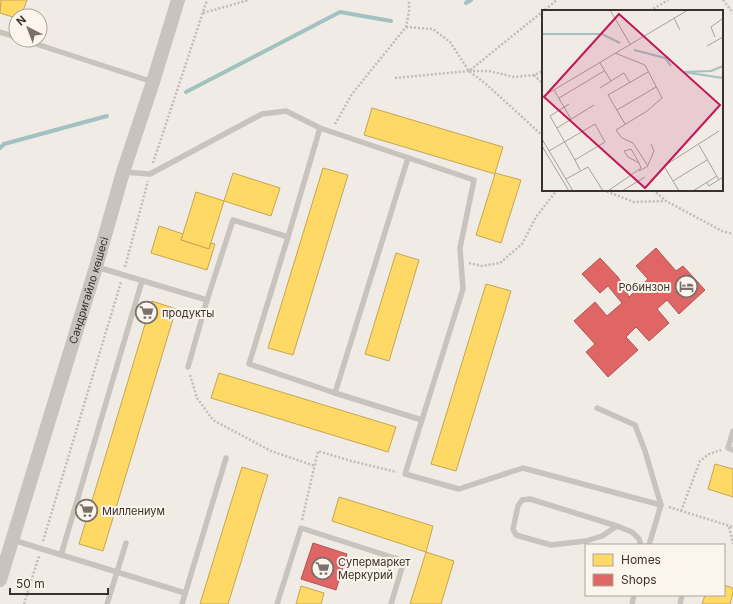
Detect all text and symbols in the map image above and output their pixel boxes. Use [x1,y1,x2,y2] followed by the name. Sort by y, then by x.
[8,8,48,48] north arrow
[542,10,723,191] inset map
[14,13,29,29] text: N
[66,235,111,346] street label: Сандригайло көшесі
[673,274,699,300] hotel icon: Робинзон
[618,280,670,294] place label: Робинзон
[134,300,160,326] supermarket icon: продукты
[162,306,214,320] place label: продукты
[74,498,100,524] supermarket icon: Миллениум
[102,504,165,518] place label: Миллениум
[585,544,725,596] legend
[621,552,661,567] text: Homes
[310,555,336,581] supermarket icon: Супермаркет Меркурий
[338,555,411,582] place label: Супермаркет Меркурий
[10,570,108,596] scale bar
[621,572,657,587] text: Shops
[16,576,45,591] text: 50 m

